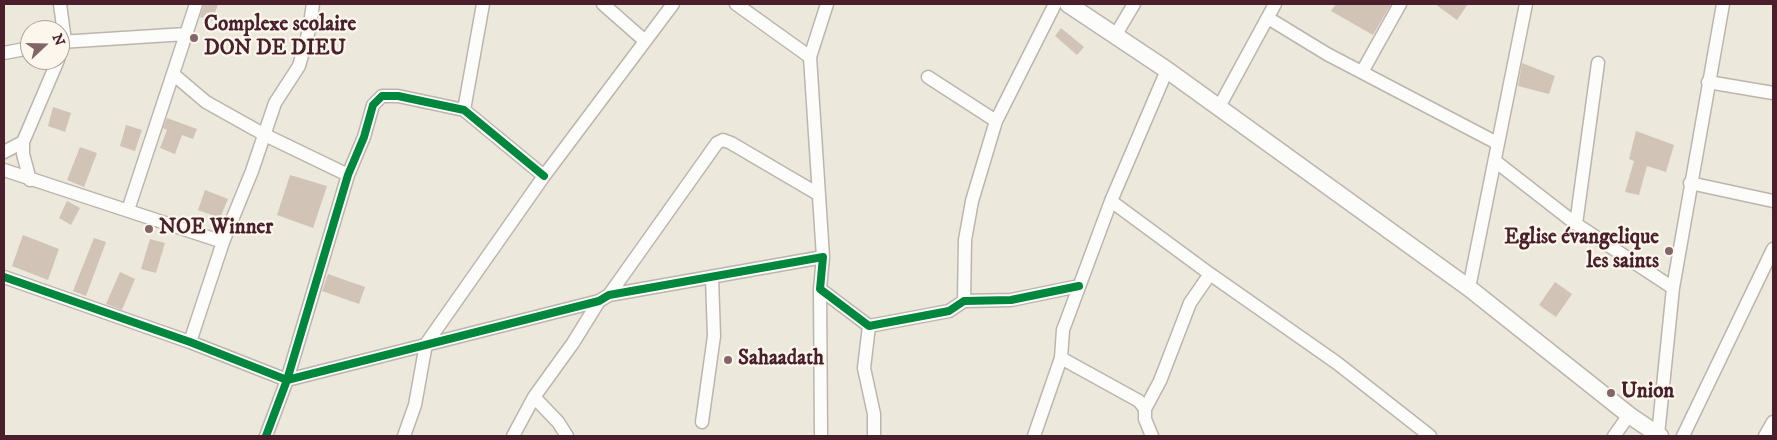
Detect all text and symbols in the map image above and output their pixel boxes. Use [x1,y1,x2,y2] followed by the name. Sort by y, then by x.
[204,13,356,63] place label: Complexe scolaire DON DE DIEU
[20,20,70,70] north arrow
[48,31,69,49] text: N
[188,32,200,44] marker: Complexe scolaire DON DE DIEU
[159,216,273,242] place label: NOE Winner
[143,223,155,235] marker: NOE Winner
[1504,226,1659,276] place label: Eglise évangelique les saints
[1663,245,1675,257] marker: Eglise évangelique les saints
[738,347,824,373] place label: Sahaadath
[722,354,734,366] marker: Sahaadath
[1621,380,1674,406] place label: Union
[1605,387,1617,399] marker: Union

